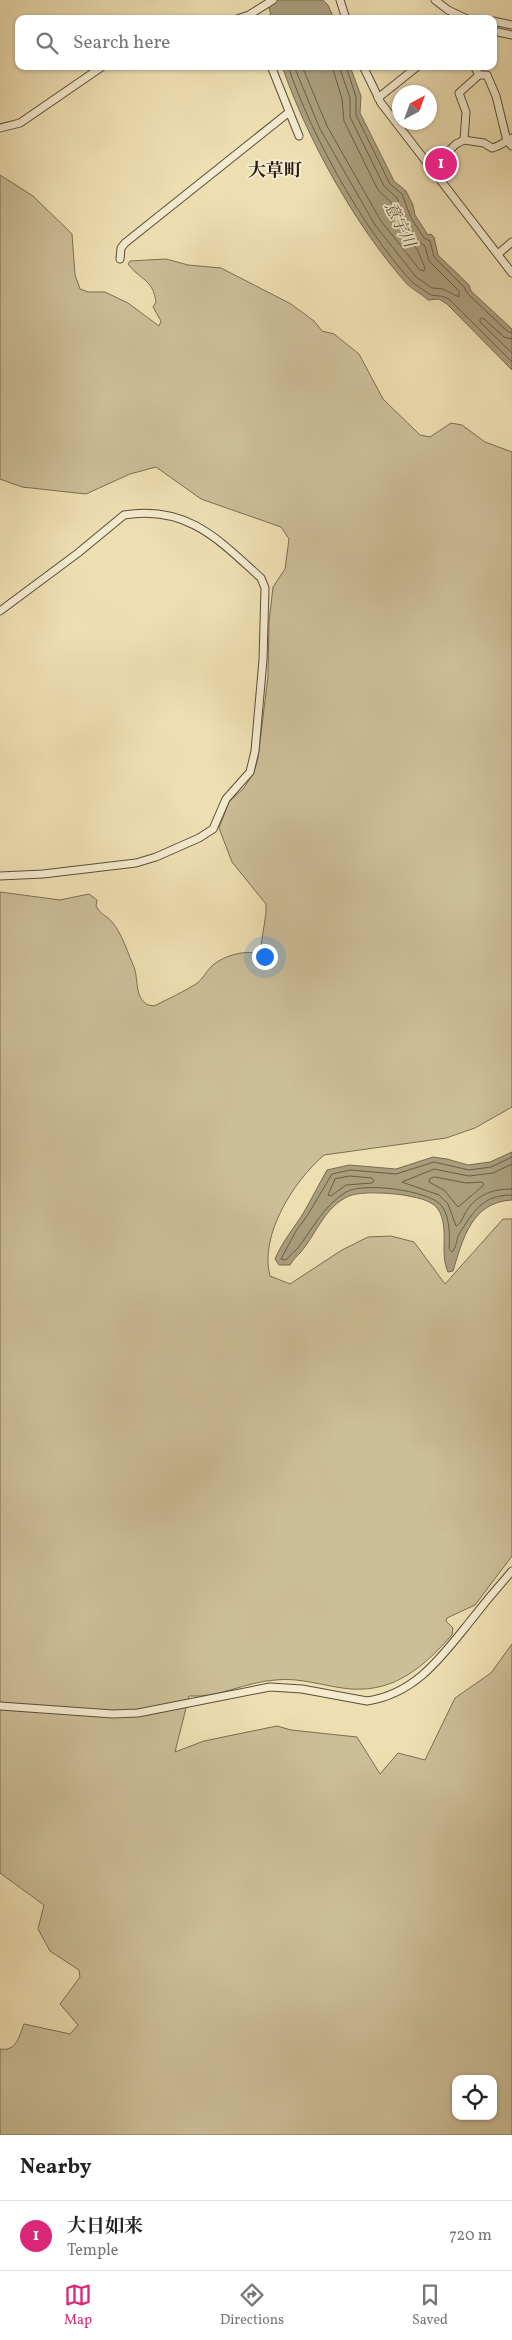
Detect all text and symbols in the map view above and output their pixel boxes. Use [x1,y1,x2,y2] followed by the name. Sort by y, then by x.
[15,15,497,70] search box
[33,29,61,57] icon: search
[73,30,170,56] text: Search here
[392,85,437,130] north arrow
[425,145,457,183] pin: 1
[248,159,302,184] district label: 大草町
[378,199,421,253] water label: 意宇川
[252,944,278,970] your location
[452,2075,497,2120] map controls
[452,2075,497,2120] button: locate
[20,2153,91,2182] text: Nearby
[67,2214,143,2240] text: 大日如来
[33,2225,39,2247] text: 1
[449,2225,492,2247] text: 720 m
[67,2240,118,2262] text: Temple
[64,2281,92,2330] tab: Map
[220,2281,284,2330] tab: Directions
[412,2281,448,2330] tab: Saved

